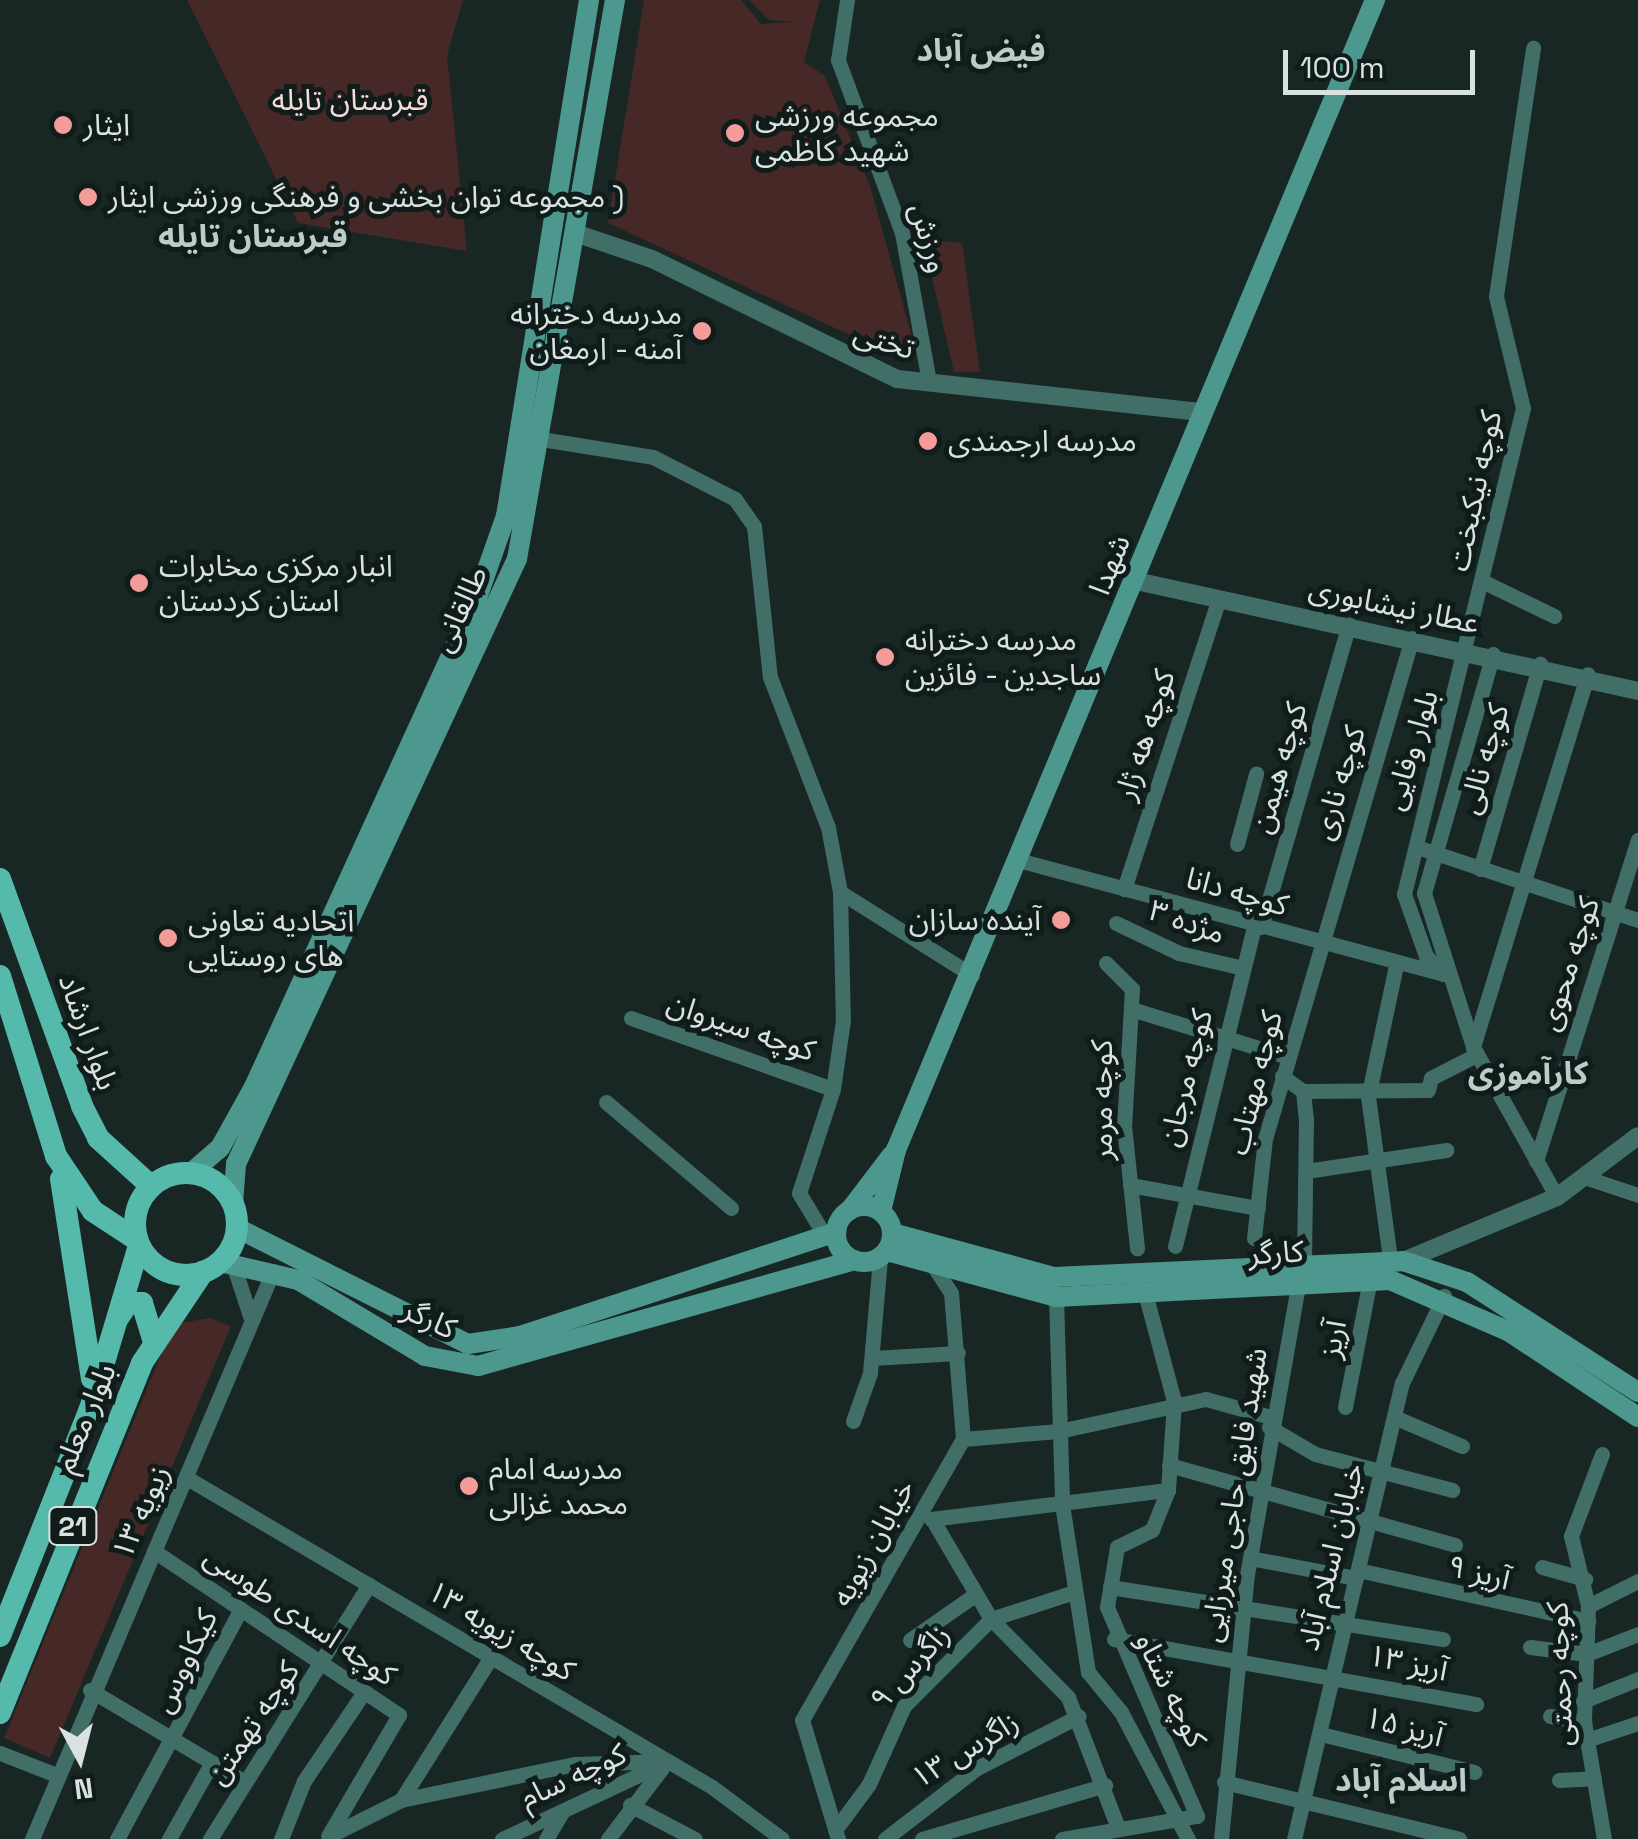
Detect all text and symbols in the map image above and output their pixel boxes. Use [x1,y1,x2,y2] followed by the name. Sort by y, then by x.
[1288,30,1480,92] scale bar
[916,31,1046,69] district label: فیض آباد
[1300,48,1385,87] text: 100 m
[272,82,428,118] park label: قبرستان تایله
[755,98,939,168] place label: مجموعه ورزشی شهید کاظمی
[83,107,130,143] place label: ایثار
[52,114,74,136] marker: ایثار
[724,122,746,144] marker: مجموعه ورزشی شهید کاظمی
[108,179,624,215] place label: مجموعه توان بخشی و فرهنگی ورزشی ایثار )
[77,186,99,208] marker: مجموعه توان بخشی و فرهنگی ورزشی ایثار )
[902,199,956,277] street label: ورزش
[158,217,348,255] district label: قبرستان تایله
[510,296,682,366] place label: مدرسه دخترانه آمنه - ارمغان
[849,315,919,367] street label: تختی
[691,320,713,342] marker: مدرسه دخترانه آمنه - ارمغان
[1440,407,1510,575] street label: کوچه نیکبخت
[948,423,1137,459] place label: مدرسه ارجمندی
[917,430,939,452] marker: مدرسه ارجمندی
[1082,530,1138,600] street label: شهدا
[159,548,393,618] place label: انبار مرکزی مخابرات استان کردستان
[425,560,495,658] street label: طالقانی
[1305,570,1483,642] street label: عطار نیشابوری
[128,572,150,594] marker: انبار مرکزی مخابرات استان کردستان
[905,622,1103,692] place label: مدرسه دخترانه ساجدین - فائزین
[874,646,896,668] marker: مدرسه دخترانه ساجدین - فائزین
[1107,666,1183,804] street label: کوچه هه ژار
[1376,686,1446,814] street label: بلوار وفایی
[1243,699,1315,837] street label: کوچه هیمن
[1451,700,1517,818] street label: کوچه نالی
[1305,722,1373,844] street label: کوچه ناری
[1182,860,1292,924] street label: کوچه دانا
[1144,892,1230,952] street label: مژده ۳
[1531,893,1607,1035] street label: کوچه محوی
[909,902,1041,938] place label: آینده سازان
[188,903,354,974] place label: اتحادیه تعاونی های روستایی
[1050,909,1072,931] marker: آینده سازان
[157,927,179,949] marker: اتحادیه تعاونی های روستایی
[50,969,126,1095] street label: بلوار ارشاد
[662,985,820,1069] street label: کوچه سیروان
[1152,1006,1220,1150] street label: کوچه مرجان
[1220,1007,1290,1159] street label: کوچه مهتاب
[1084,1040,1120,1160] street label: کوچه مرمر
[1468,1054,1588,1092] district label: کارآموزی
[1248,1234,1304,1272] street label: کارگر
[396,1291,462,1347] street label: کارگر
[1312,1317,1354,1361] street label: آریز
[1193,1345,1275,1645] street label: شهید فایق حاجی میرزایی
[46,1358,124,1478] street label: بلوار معلم
[489,1451,628,1522] place label: مدرسه امام محمد غزالی
[104,1460,178,1564] street label: زیویه ۱۳
[1290,1460,1372,1654] street label: خیابان اسلام آباد
[823,1473,923,1613] street label: خیابان زیویه
[458,1475,480,1497] marker: مدرسه امام محمد غزالی
[48,1503,98,1549] road number: 21
[197,1539,403,1693] street label: کوچه اسدی طوسی
[1444,1548,1514,1598] street label: آریز ۹
[421,1573,581,1689] street label: کوچه زیویه ۱۳
[1539,1601,1581,1747] street label: کوچه رحمتی
[145,1603,225,1719] street label: کیکاووس
[863,1617,957,1717] street label: زاگرس ۹
[1128,1627,1214,1753] street label: کوچه شتاو
[1365,1637,1451,1689] street label: آریز ۱۳
[199,1654,307,1792] street label: کوچه تهمتن
[1361,1699,1447,1755] street label: آریز ۱۵
[905,1704,1025,1796] street label: زاگرس ۱۳
[30,1709,130,1809] north arrow
[514,1736,632,1816] street label: کوچه سام
[1335,1761,1467,1799] district label: اسلام آباد
[72,1770,95,1808] text: N

